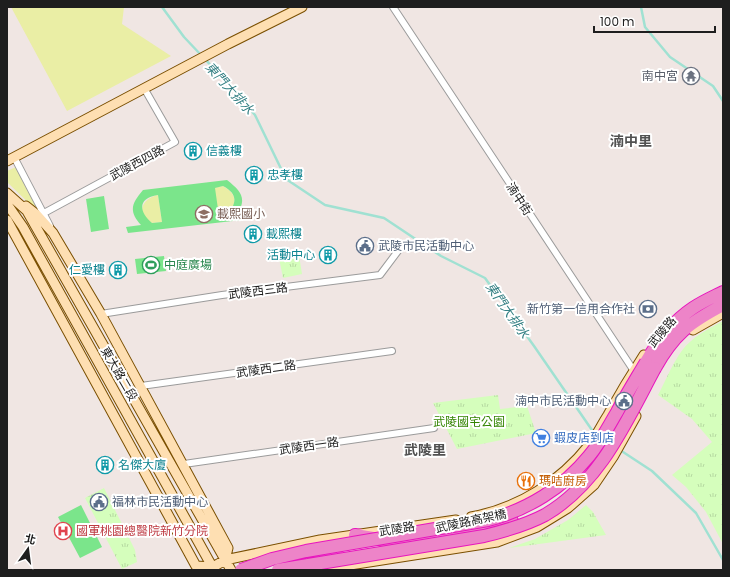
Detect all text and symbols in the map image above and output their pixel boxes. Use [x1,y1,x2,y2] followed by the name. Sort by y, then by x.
[594,8,715,34] scale bar
[600,13,634,30] text: 100 m
[201,58,259,120] water label: 東門大排水
[681,66,701,86] temple icon: 南中宮
[642,67,678,84] place label: 南中宮
[610,131,652,151] district label: 湳中里
[106,141,167,184] street label: 武陵西四路
[183,141,203,161] building icon: 信義樓
[206,142,242,159] place label: 信義樓
[244,165,264,185] building icon: 忠孝樓
[267,166,303,183] place label: 忠孝樓
[502,179,536,218] street label: 湳中街
[194,204,214,224] school or university icon: 載熙國小
[217,205,265,222] place label: 載熙國小
[243,224,263,244] building icon: 載熙樓
[266,225,302,242] place label: 載熙樓
[355,236,375,256] public building icon: 武陵市民活動中心
[378,237,474,254] place label: 武陵市民活動中心
[318,245,338,265] building icon: 活動中心
[267,246,315,263] place label: 活動中心
[141,255,161,275] sports icon: 中庭廣場
[164,256,212,273] place label: 中庭廣場
[108,260,128,280] building icon: 仁愛樓
[69,261,105,278] place label: 仁愛樓
[227,278,289,303] street label: 武陵西三路
[481,278,535,343] water label: 東門大排水
[638,299,658,319] bank icon: 新竹第一信用合作社
[527,300,635,317] place label: 新竹第一信用合作社
[644,312,680,351] street label: 武陵路
[97,344,142,404] street label: 東大路二段
[235,356,297,381] street label: 武陵西二路
[614,391,634,411] public building icon: 湳中市民活動中心
[515,392,611,409] place label: 湳中市民活動中心
[433,413,505,430] park label: 武陵國宅公園
[531,428,551,448] supermarket icon: 蝦皮店到店
[554,429,614,446] place label: 蝦皮店到店
[278,433,340,458] street label: 武陵西一路
[404,440,446,460] district label: 武陵里
[95,455,115,475] building icon: 名傑大廈
[118,456,166,473] place label: 名傑大廈
[516,471,536,491] restaurant icon: 瑪咭廚房
[539,472,587,489] place label: 瑪咭廚房
[89,492,109,512] public building icon: 福林市民活動中心
[112,493,208,510] place label: 福林市民活動中心
[434,505,508,536] street label: 武陵路高架橋
[378,517,416,540] street label: 武陵路
[53,521,73,541] hospital icon: 國軍桃園總醫院新竹分院
[76,522,208,539] place label: 國軍桃園總醫院新竹分院
[8,529,48,569] north arrow
[23,530,38,548] text: 北

